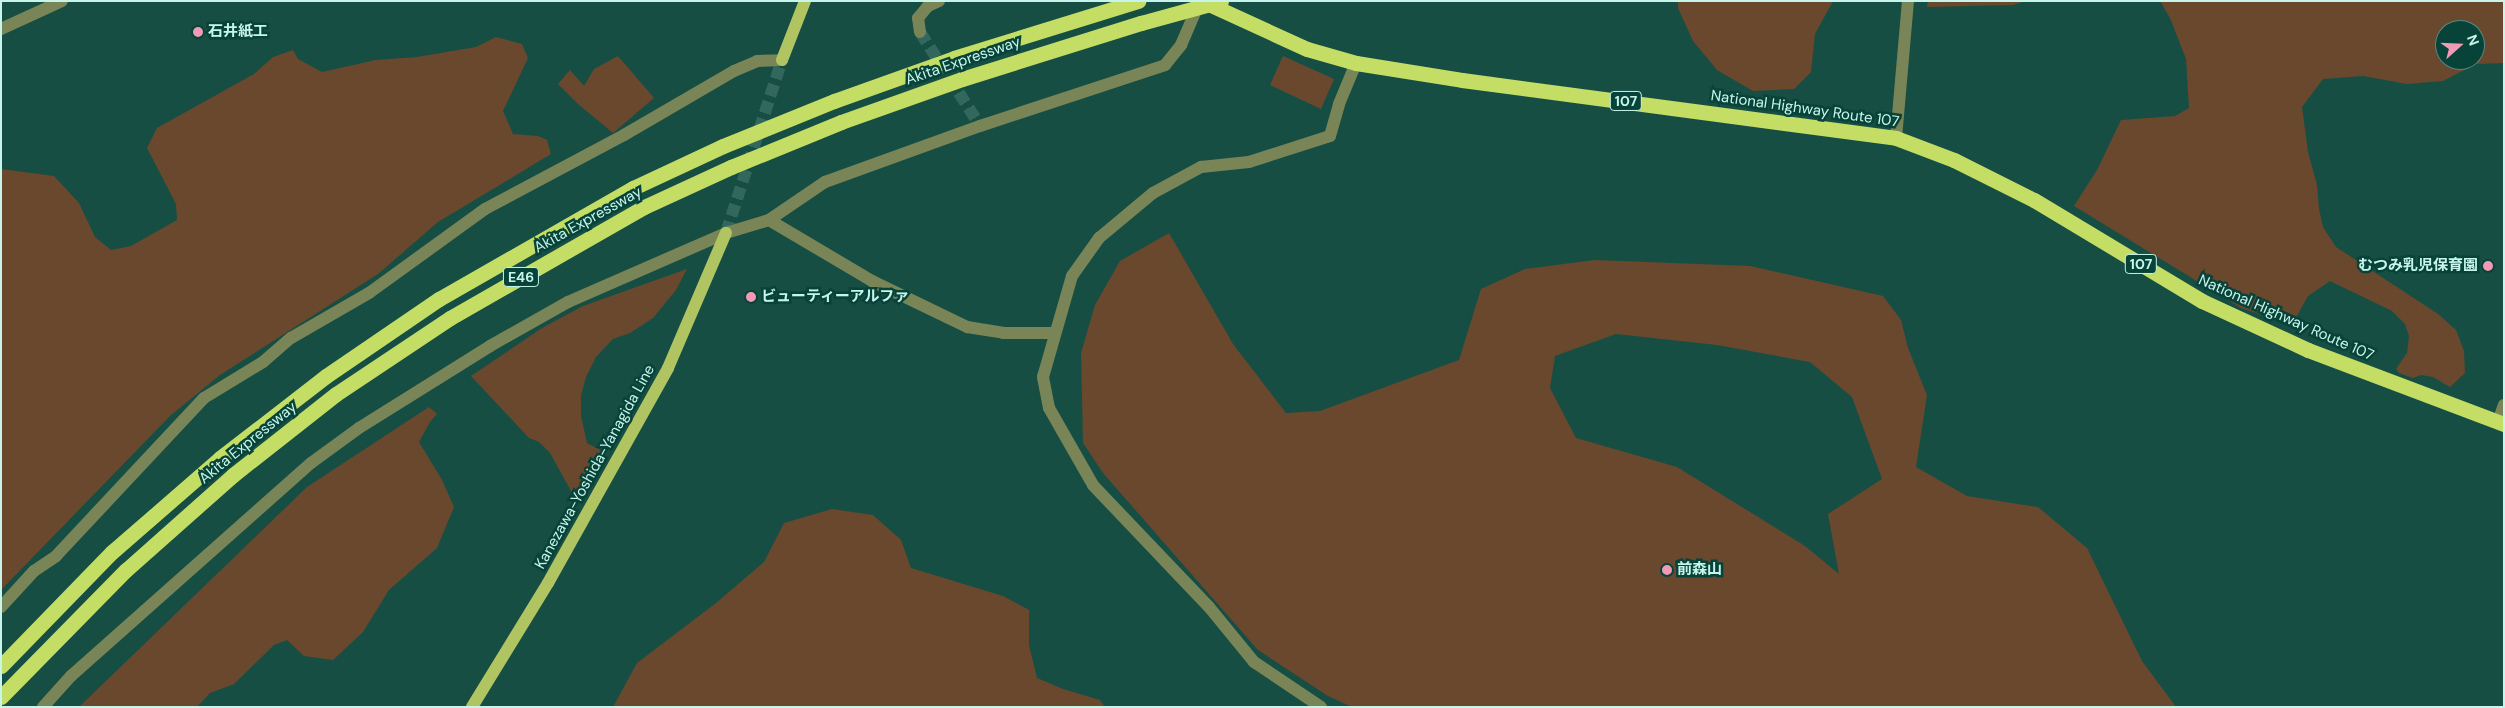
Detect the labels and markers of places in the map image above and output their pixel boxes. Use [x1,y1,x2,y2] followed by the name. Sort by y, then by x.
[208,23,268,41] place label: 石井紙工
[192,26,204,38] marker: 石井紙工
[2358,257,2478,275] place label: むつみ乳児保育園
[2482,260,2494,272] marker: むつみ乳児保育園
[761,288,911,306] place label: ビューティーアルファ
[745,291,757,303] marker: ビューティーアルファ
[1677,561,1722,579] place label: 前森山
[1661,564,1673,576] marker: 前森山

